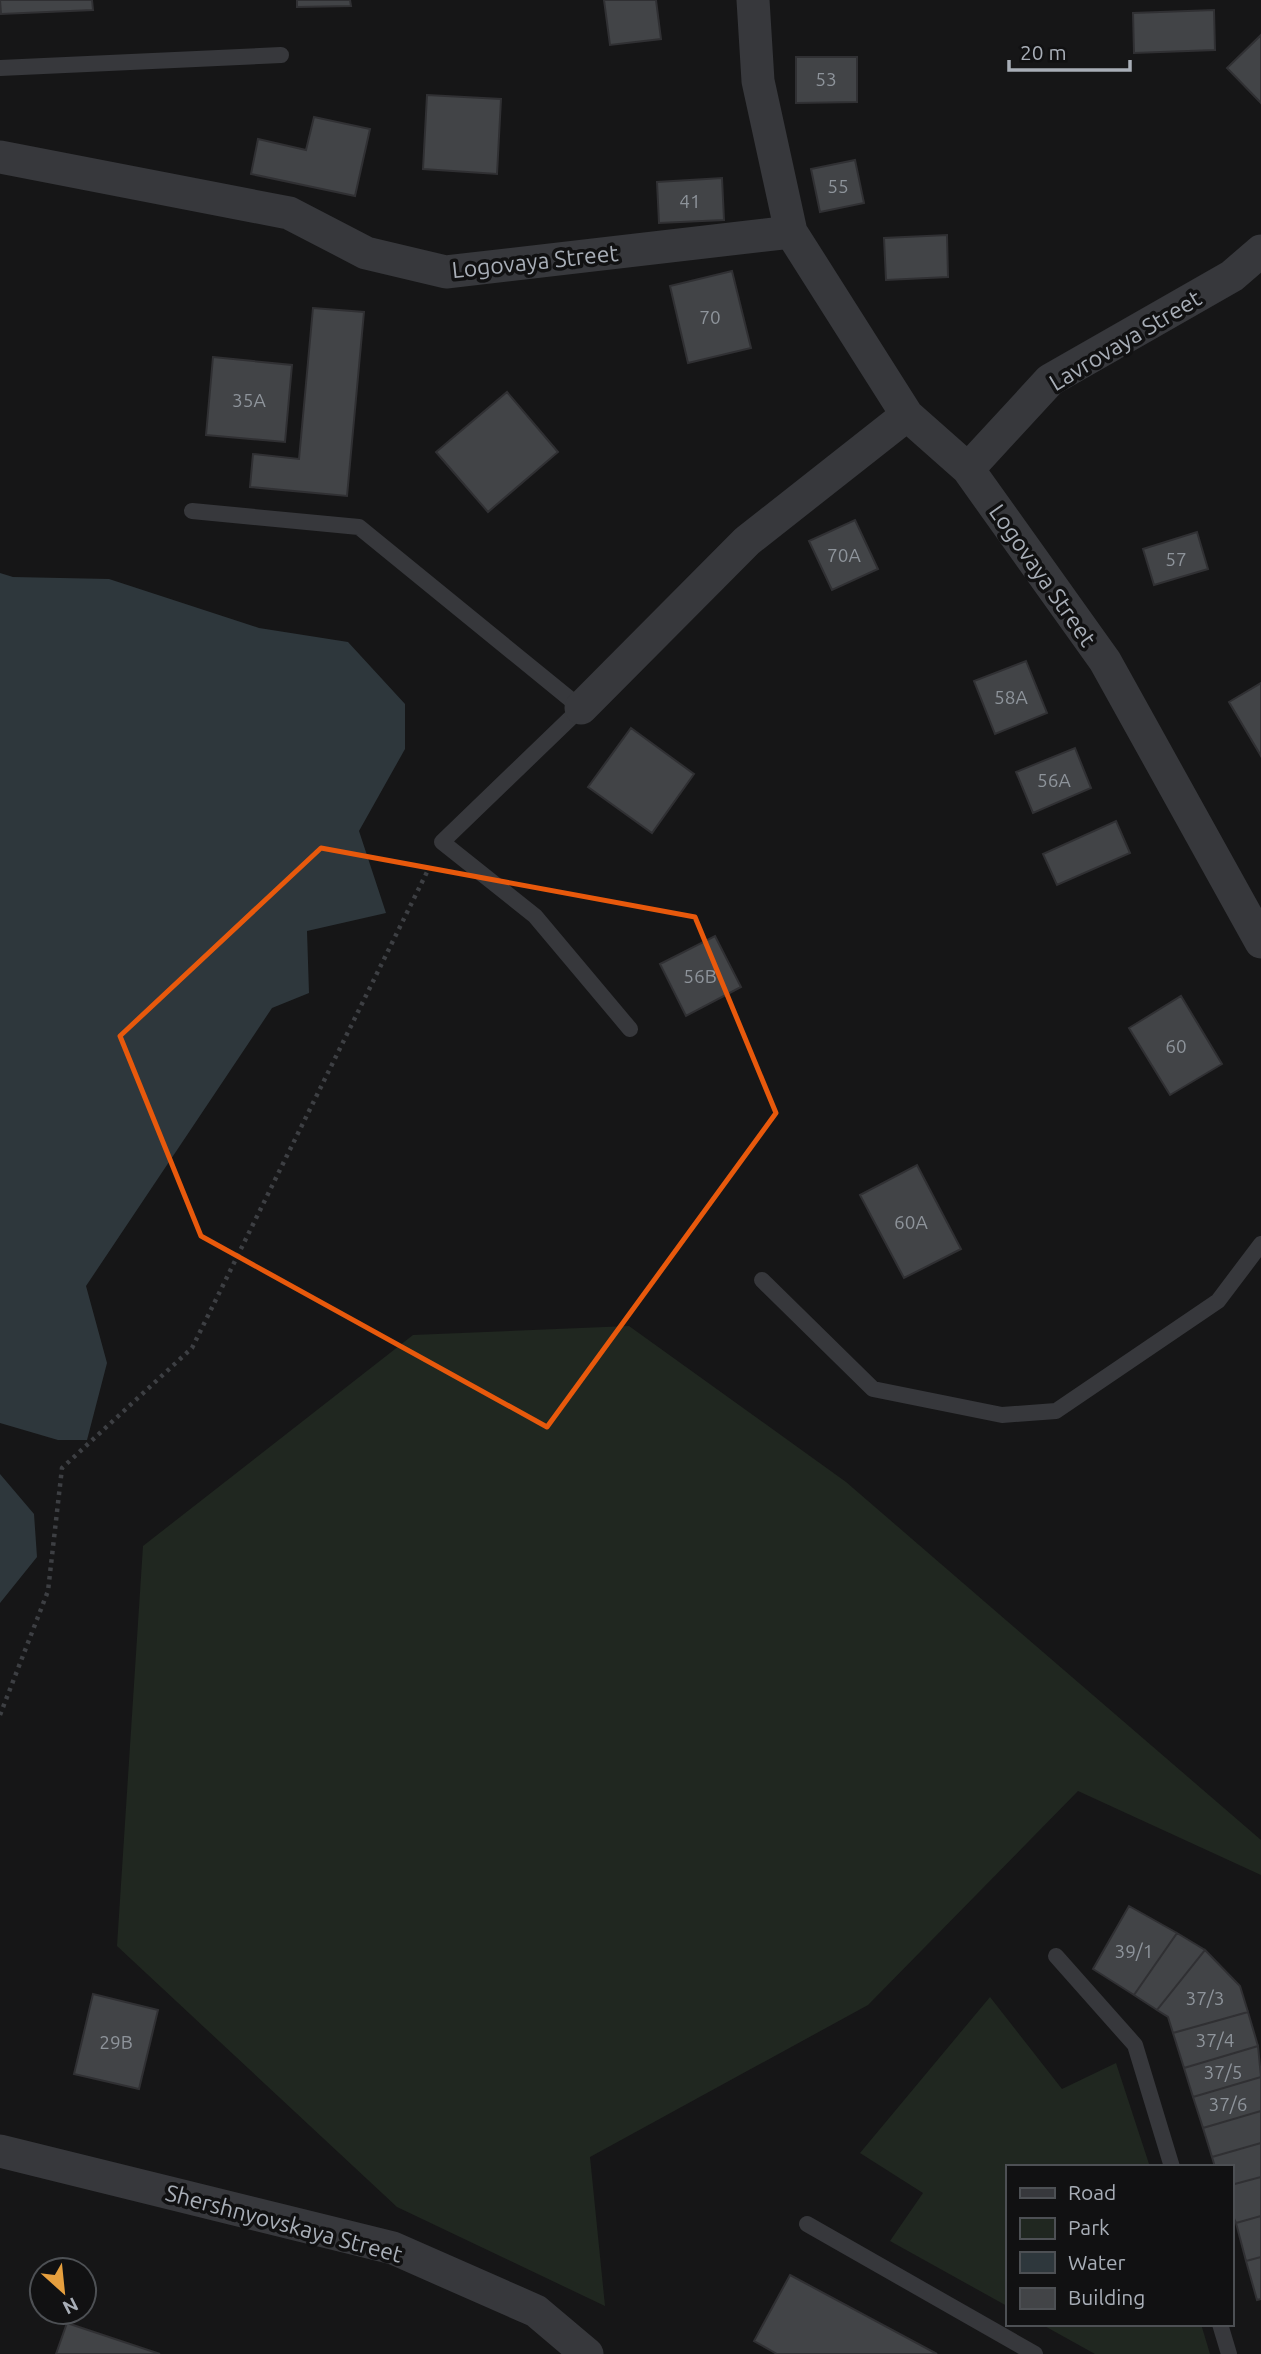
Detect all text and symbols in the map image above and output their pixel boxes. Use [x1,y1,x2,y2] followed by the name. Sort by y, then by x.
[1009,28,1130,72] scale bar
[1020,40,1067,64] text: 20 m
[815,68,837,90] house number: 53
[827,175,849,197] house number: 55
[679,190,701,212] house number: 41
[451,240,619,282] street label: Logovaya Street
[1045,285,1205,395] street label: Lavrovaya Street
[699,306,721,328] house number: 70
[232,389,267,411] house number: 35А
[985,499,1101,651] street label: Logovaya Street
[827,544,862,566] house number: 70А
[1165,548,1187,570] house number: 57
[994,686,1029,708] house number: 58А
[1037,769,1072,791] house number: 56А
[683,965,717,987] house number: 56В
[1165,1035,1187,1057] house number: 60
[894,1211,929,1233] house number: 60А
[1114,1940,1154,1962] house number: 39/1
[1185,1987,1225,2009] house number: 37/3
[1195,2029,1235,2051] house number: 37/4
[99,2031,133,2053] house number: 29В
[1203,2061,1243,2083] house number: 37/5
[1208,2093,1248,2115] house number: 37/6
[1006,2165,1233,2326] legend
[163,2179,405,2267] street label: Shershnyovskaya Street
[1068,2180,1116,2204] text: Road
[1068,2215,1110,2239] text: Park
[1068,2250,1126,2274] text: Water
[28,2256,98,2326] north arrow
[1068,2285,1145,2309] text: Building
[59,2293,82,2319] text: N

